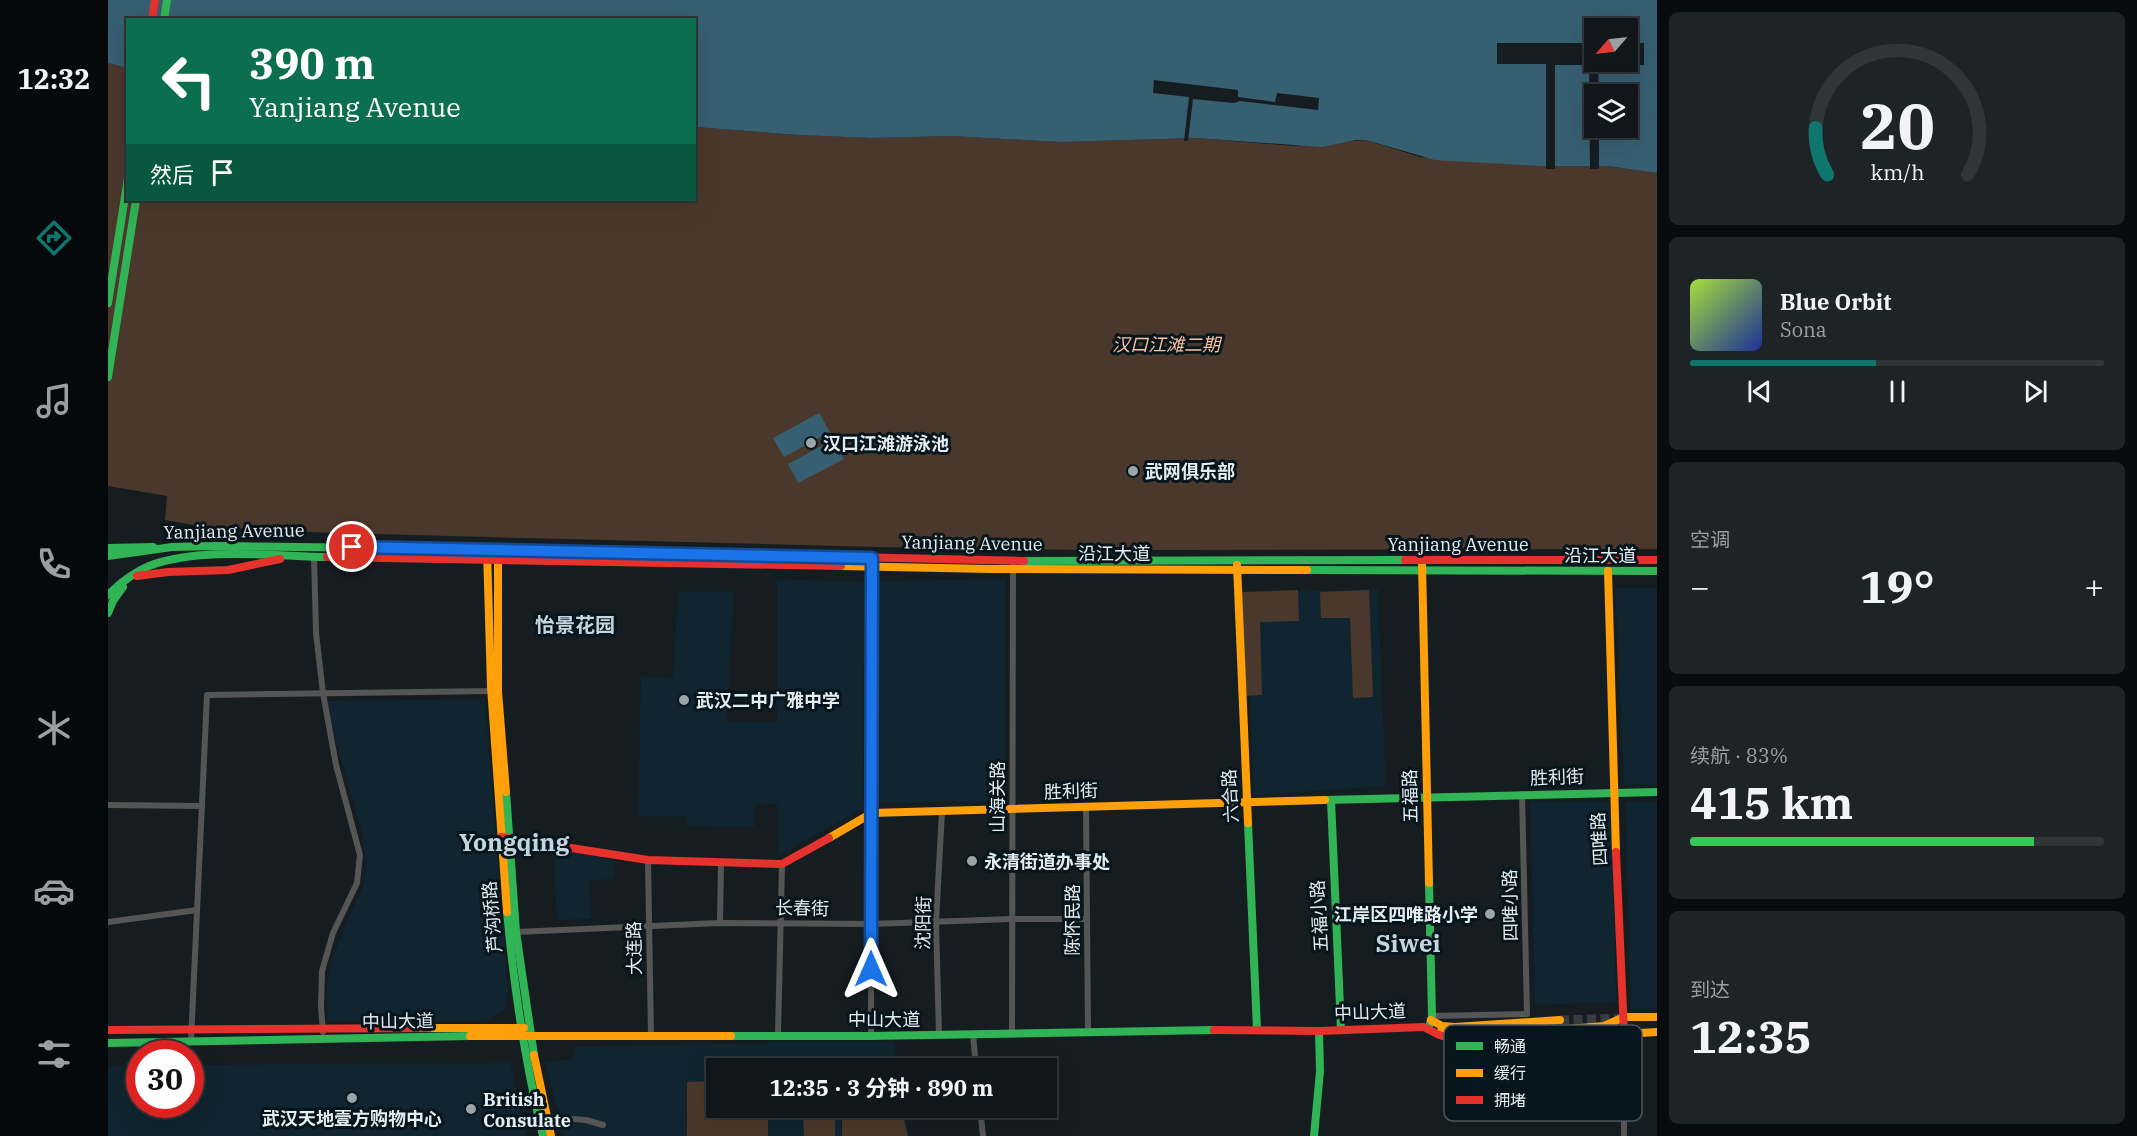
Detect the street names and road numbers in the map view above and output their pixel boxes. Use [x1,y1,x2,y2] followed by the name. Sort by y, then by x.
[163,518,305,544] street label: Yanjiang Avenue
[901,530,1043,556] street label: Yanjiang Avenue
[1387,533,1529,556] street label: Yanjiang Avenue
[1078,542,1150,565] street label: 沿江大道
[1564,544,1636,567] street label: 沿江大道
[986,761,1009,833] street label: 山海关路
[1530,765,1584,789] street label: 胜利街
[1217,768,1243,824] street label: 六合路
[1398,769,1422,823] street label: 五福路
[1044,779,1098,803] street label: 胜利街
[1586,811,1612,867] street label: 四唯路
[1498,869,1522,941] street label: 四唯小路
[1306,879,1332,953] street label: 五福小路
[477,880,507,954] street label: 芦沟桥路
[1061,884,1084,956] street label: 陈怀民路
[775,896,829,920] street label: 长春街
[911,896,935,950] street label: 沈阳街
[622,921,646,975] street label: 大连路
[1334,999,1406,1025] street label: 中山大道
[848,1008,920,1031] street label: 中山大道
[362,1009,434,1033] street label: 中山大道

